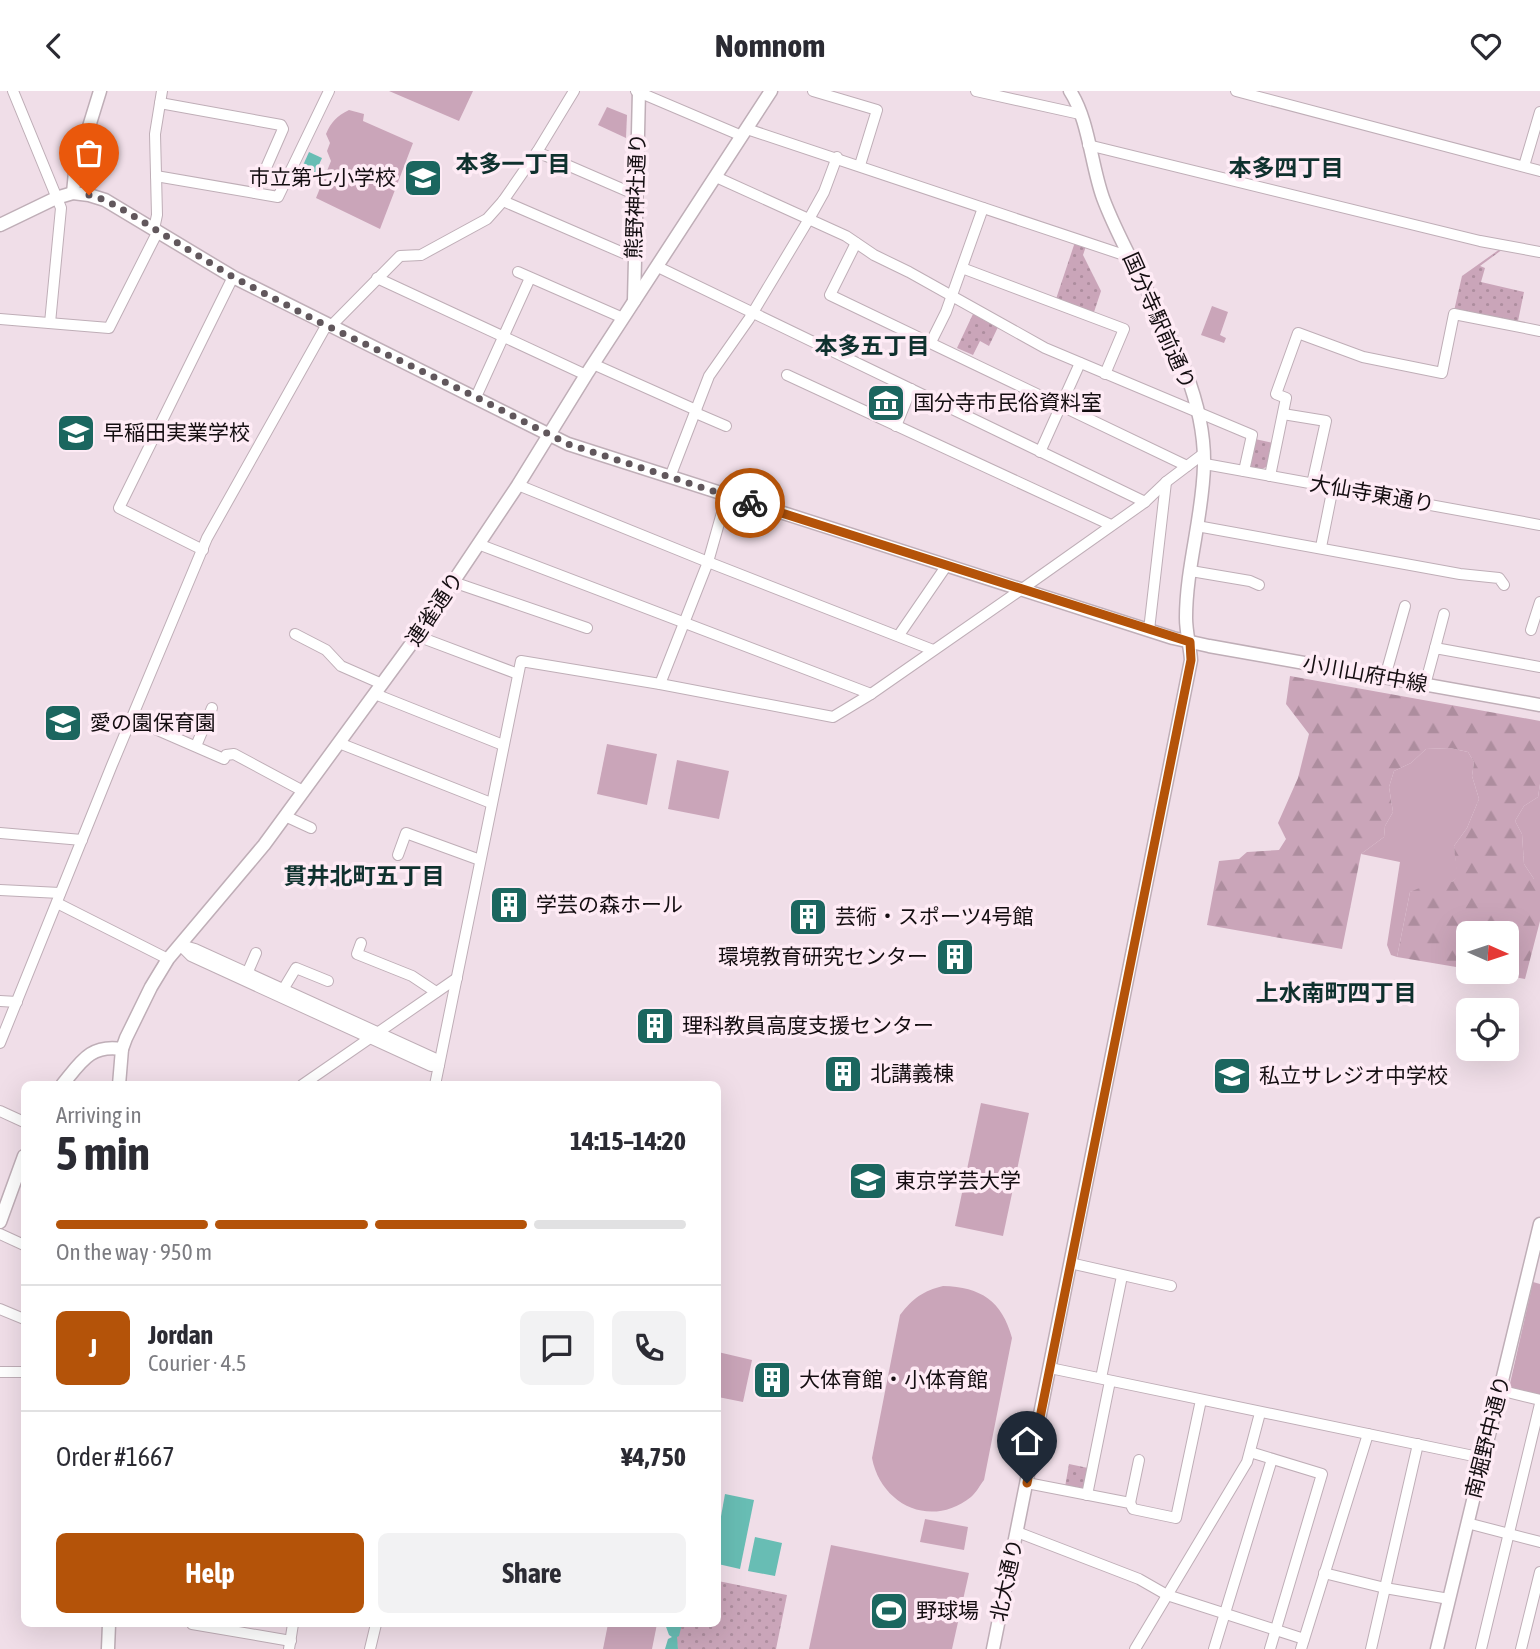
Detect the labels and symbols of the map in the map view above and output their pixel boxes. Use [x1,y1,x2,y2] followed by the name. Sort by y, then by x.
[59,123,119,195] pin
[621,133,649,259] street label: 熊野神社通り
[456,151,571,177] district label: 本多一丁目
[1229,155,1344,181] district label: 本多四丁目
[402,157,444,199] school or university icon: 市立第七小学校
[249,165,396,189] place label: 市立第七小学校
[1119,249,1201,393] street label: 国分寺駅前通り
[815,333,930,359] district label: 本多五丁目
[865,382,907,424] museum icon: 国分寺市民俗資料室
[913,390,1102,414] place label: 国分寺市民俗資料室
[55,412,97,454] school or university icon: 早稲田実業学校
[103,420,250,444] place label: 早稲田実業学校
[715,468,785,538] courier
[1308,470,1436,516] street label: 大仙寺東通り
[401,567,468,650] street label: 連雀通り
[1301,650,1429,696] street label: 小川山府中線
[42,702,84,744] school or university icon: 愛の園保育園
[90,710,216,734] place label: 愛の園保育園
[284,863,445,889] district label: 貫井北町五丁目
[488,884,530,926] building icon: 学芸の森ホール
[536,892,683,916] place label: 学芸の森ホール
[787,896,829,938] building icon: 芸術・スポーツ4号館
[835,904,1033,928] place label: 芸術・スポーツ4号館
[1456,921,1519,983] north arrow
[934,936,976,978] building icon: 環境教育研究センター
[718,944,928,968] place label: 環境教育研究センター
[1256,980,1417,1006] district label: 上水南町四丁目
[634,1005,676,1047] building icon: 理科教員高度支援センター
[682,1013,934,1037] place label: 理科教員高度支援センター
[822,1053,864,1095] building icon: 北講義棟
[1211,1055,1253,1097] school or university icon: 私立サレジオ中学校
[870,1061,954,1085] place label: 北講義棟
[1259,1063,1448,1087] place label: 私立サレジオ中学校
[847,1160,889,1202] school or university icon: 東京学芸大学
[895,1168,1021,1192] place label: 東京学芸大学
[751,1359,793,1401] building icon: 大体育館・小体育館
[799,1367,988,1391] place label: 大体育館・小体育館
[1460,1373,1514,1501] street label: 南堀野中通り
[997,1411,1057,1483] pin
[986,1536,1026,1623] street label: 北大通り
[868,1590,910,1632] sports icon: 野球場
[916,1598,979,1622] place label: 野球場

